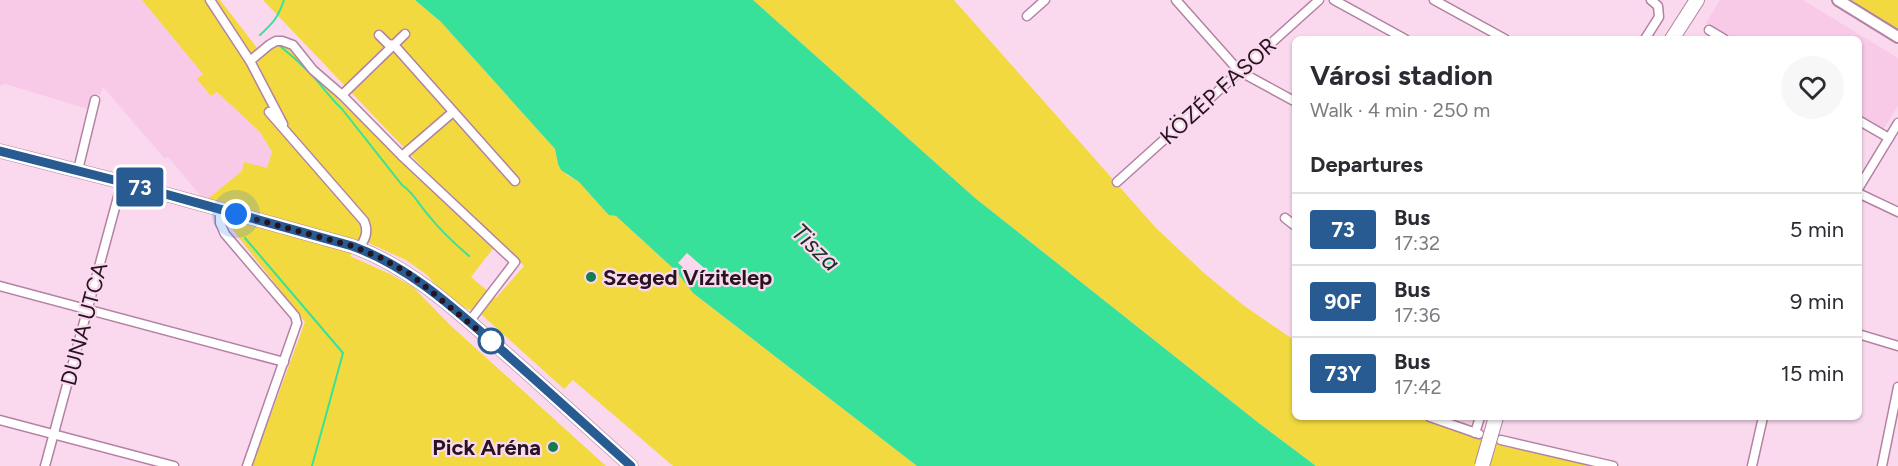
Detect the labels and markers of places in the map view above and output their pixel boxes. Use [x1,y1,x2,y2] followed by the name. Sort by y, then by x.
[603,264,772,291] place label: Szeged Vízitelep
[584,270,598,284] marker: Szeged Vízitelep
[478,328,504,354] unlabelled marker
[432,434,541,461] place label: Pick Aréna
[546,440,560,454] marker: Pick Aréna

